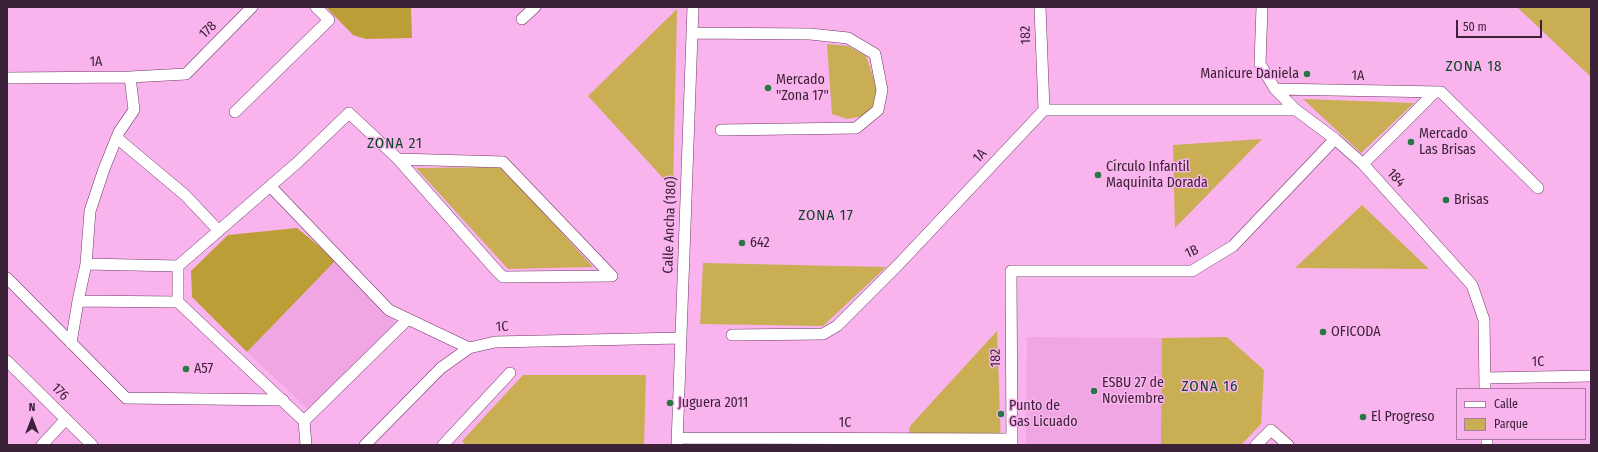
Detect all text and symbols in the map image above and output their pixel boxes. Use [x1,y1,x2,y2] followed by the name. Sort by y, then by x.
[1458,12,1544,38] scale bar
[196,18,220,42] street label: 178
[1463,20,1487,34] text: 50 m
[1017,25,1035,45] street label: 182
[89,53,103,71] street label: 1A
[1446,58,1502,76] district label: ZONA 18
[1200,66,1299,82] place label: Manicure Daniela
[1351,67,1365,85] street label: 1A
[1302,69,1312,79] marker: Manicure Daniela
[776,72,829,104] place label: Mercado "Zona 17"
[763,83,773,93] marker: Mercado "Zona 17"
[1419,126,1476,158] place label: Mercado Las Brisas
[367,135,423,153] district label: ZONA 21
[1406,137,1416,147] marker: Mercado Las Brisas
[969,146,991,166] street label: 1A
[1106,159,1208,192] place label: Círculo Infantil Maquinita Dorada
[1383,165,1409,191] street label: 184
[1093,170,1103,180] marker: Círculo Infantil Maquinita Dorada
[660,176,680,274] street label: Calle Ancha (180)
[1454,192,1489,208] place label: Brisas
[1441,195,1451,205] marker: Brisas
[798,207,854,225] district label: ZONA 17
[750,235,770,251] place label: 642
[737,238,747,248] marker: 642
[1183,242,1201,262] street label: 1B
[495,318,509,336] street label: 1C
[1331,324,1381,340] place label: OFICODA
[1318,327,1328,337] marker: OFICODA
[987,349,1005,367] street label: 182
[1532,353,1544,371] street label: 1C
[194,361,213,377] place label: A57
[181,364,191,374] marker: A57
[1102,375,1164,408] place label: ESBU 27 de Noviembre
[1182,378,1238,396] district label: ZONA 16
[48,380,72,404] street label: 176
[1089,386,1099,396] marker: ESBU 27 de Noviembre
[1456,388,1586,440] legend
[678,395,748,411] place label: Juguera 2011
[1494,397,1518,411] text: Calle
[665,398,675,408] marker: Juguera 2011
[1009,398,1078,430] place label: Punto de Gas Licuado
[12,400,52,440] north arrow
[29,401,35,414] text: N
[996,409,1006,419] marker: Punto de Gas Licuado
[1371,409,1435,425] place label: El Progreso
[1358,412,1368,422] marker: El Progreso
[839,415,851,431] street label: 1C
[1494,417,1528,431] text: Parque

